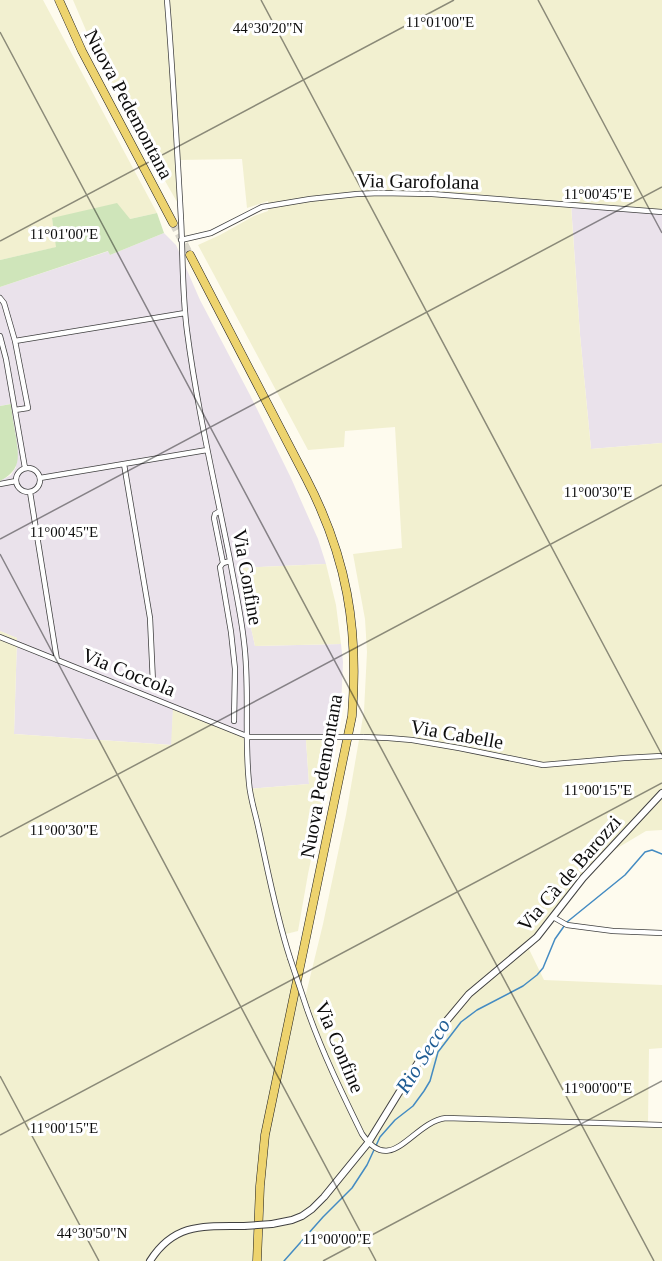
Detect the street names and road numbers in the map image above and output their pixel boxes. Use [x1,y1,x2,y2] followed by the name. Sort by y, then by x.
[80,26,178,183] street label: Nuova Pedemontana
[356,169,480,193] street label: Via Garofolana
[229,527,267,627] street label: Via Confine
[79,643,179,701] street label: Via Coccola
[296,692,346,860] street label: Nuova Pedemontana
[409,715,505,753] street label: Via Cabelle
[513,810,625,935] street label: Via Cà de Barozzi
[311,998,369,1096] street label: Via Confine

